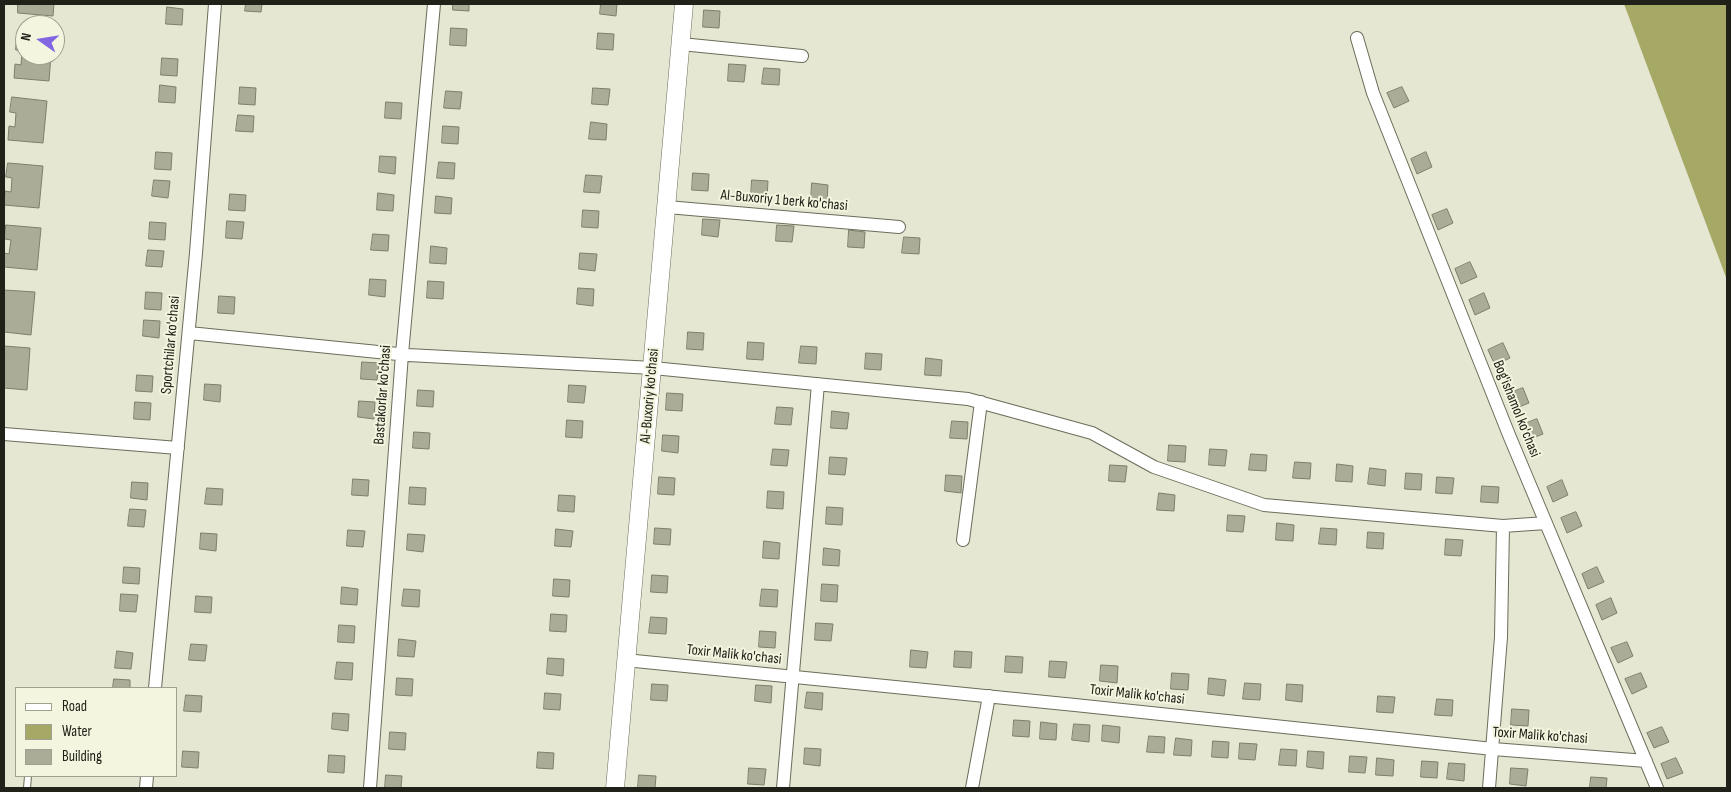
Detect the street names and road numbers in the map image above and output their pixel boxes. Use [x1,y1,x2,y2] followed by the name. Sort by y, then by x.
[720,186,848,216] street label: Al-Buxoriy 1 berk ko'chasi
[158,295,184,395] street label: Sportchilar ko'chasi
[371,345,395,445] street label: Bastakorlar ko'chasi
[637,348,663,444] street label: Al-Buxoriy ko'chasi
[1488,358,1544,460] street label: Bog'ishamol ko'chasi
[686,641,782,669] street label: Toxir Malik ko'chasi
[1089,681,1185,709] street label: Toxir Malik ko'chasi
[1492,724,1588,748] street label: Toxir Malik ko'chasi

